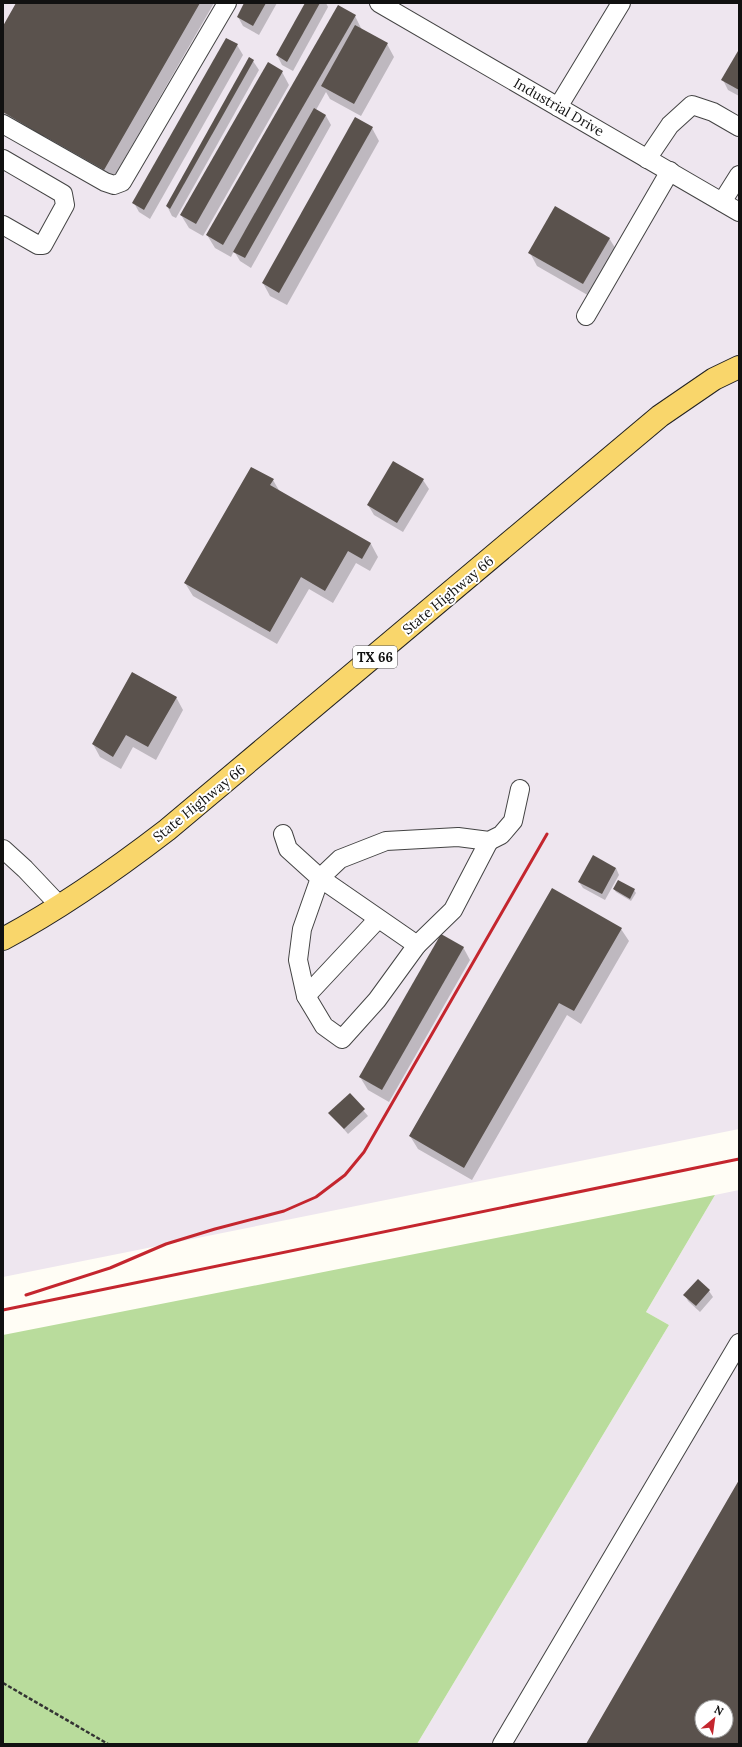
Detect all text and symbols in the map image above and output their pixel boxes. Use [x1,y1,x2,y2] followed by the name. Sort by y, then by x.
[511,74,608,140] street label: Industrial Drive
[399,552,497,638] street label: State Highway 66
[353,646,397,668] road number: TX 66
[149,760,249,846] street label: State Highway 66
[694,1699,734,1739] north arrow
[712,1702,726,1719] text: N

